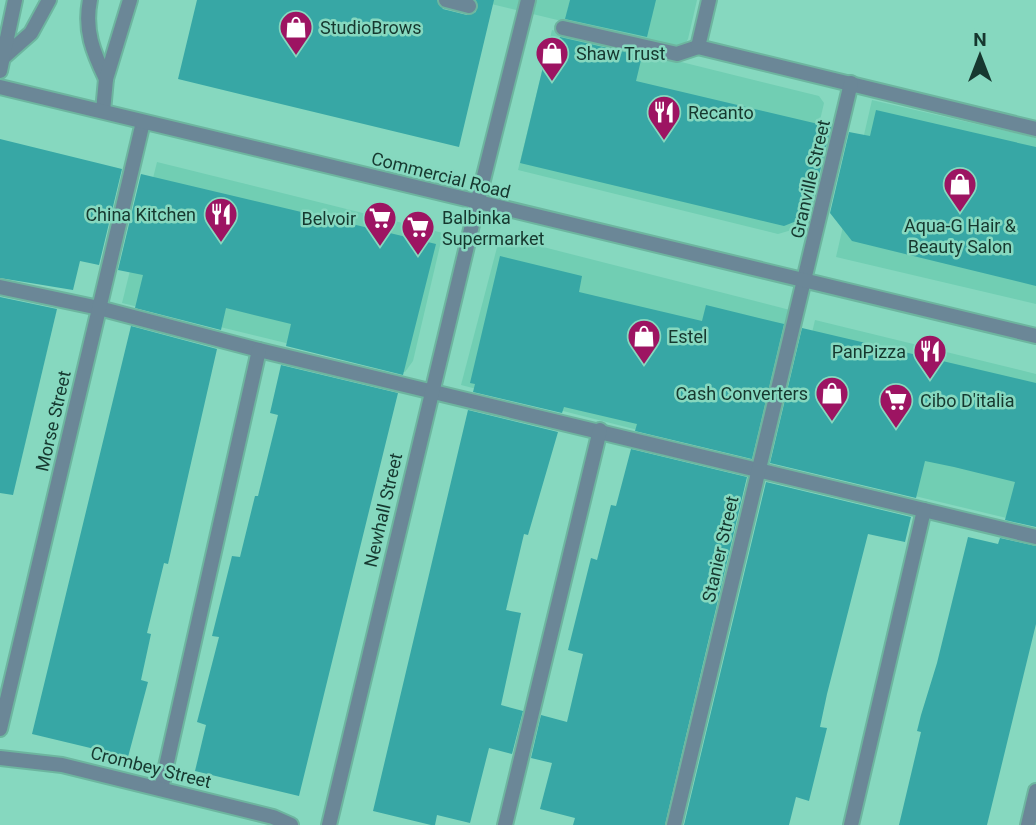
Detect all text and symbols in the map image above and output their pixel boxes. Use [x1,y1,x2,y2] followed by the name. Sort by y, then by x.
[277,8,315,57] shop icon: StudioBrows
[320,17,422,38] place label: StudioBrows
[945,21,1015,91] north arrow
[973,28,987,51] text: N
[533,34,571,83] shop icon: Shaw Trust
[576,43,665,64] place label: Shaw Trust
[645,93,683,142] restaurant icon: Recanto
[688,102,754,123] place label: Recanto
[786,118,834,240] street label: Granville Street
[369,148,513,202] street label: Commercial Road
[941,165,979,214] shop icon: Aqua-G Hair & Beauty Salon
[202,195,240,244] restaurant icon: China Kitchen
[361,199,399,248] supermarket icon: Belvoir
[85,204,196,225] place label: China Kitchen
[442,207,545,249] place label: Balbinka Supermarket
[302,208,356,229] place label: Belvoir
[399,208,437,257] supermarket icon: Balbinka Supermarket
[904,215,1017,257] place label: Aqua-G Hair & Beauty Salon
[625,317,663,366] shop icon: Estel
[668,326,707,347] place label: Estel
[911,332,949,381] restaurant icon: PanPizza
[832,341,906,362] place label: PanPizza
[31,368,75,473] street label: Morse Street
[813,374,851,423] shop icon: Cash Converters
[877,381,915,430] supermarket icon: Cibo D'italia
[675,383,808,404] place label: Cash Converters
[920,390,1015,411] place label: Cibo D'italia
[360,451,406,569] street label: Newhall Street
[698,494,742,604] street label: Stanier Street
[88,742,214,792] street label: Crombey Street

